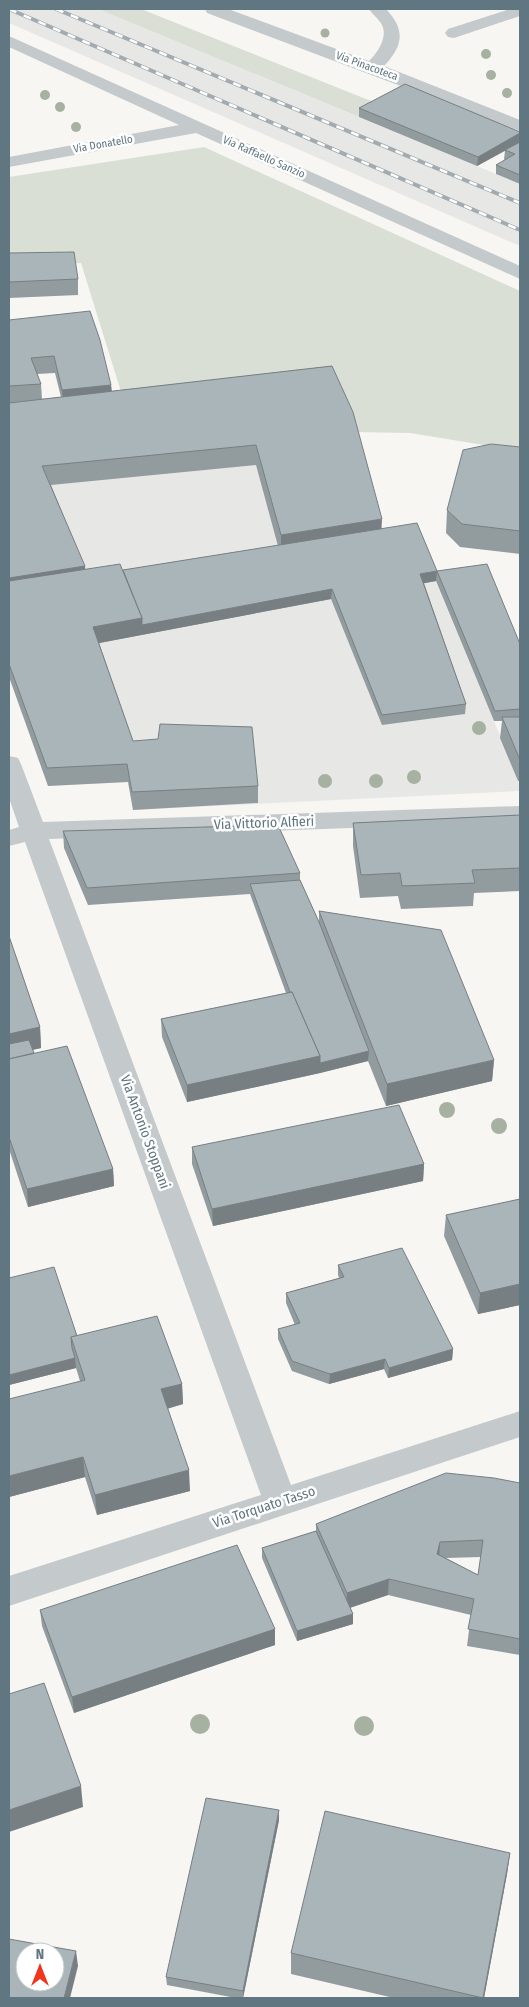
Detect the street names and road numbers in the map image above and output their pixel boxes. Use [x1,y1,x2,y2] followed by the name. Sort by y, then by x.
[334,49,400,83] street label: Via Pinacoteca
[72,132,134,156] street label: Via Donatello
[221,133,307,181] street label: Via Raffaello Sanzio
[213,813,315,833] street label: Via Vittorio Alfieri
[116,1073,174,1191] street label: Via Antonio Stoppani
[211,1482,317,1532] street label: Via Torquato Tasso

